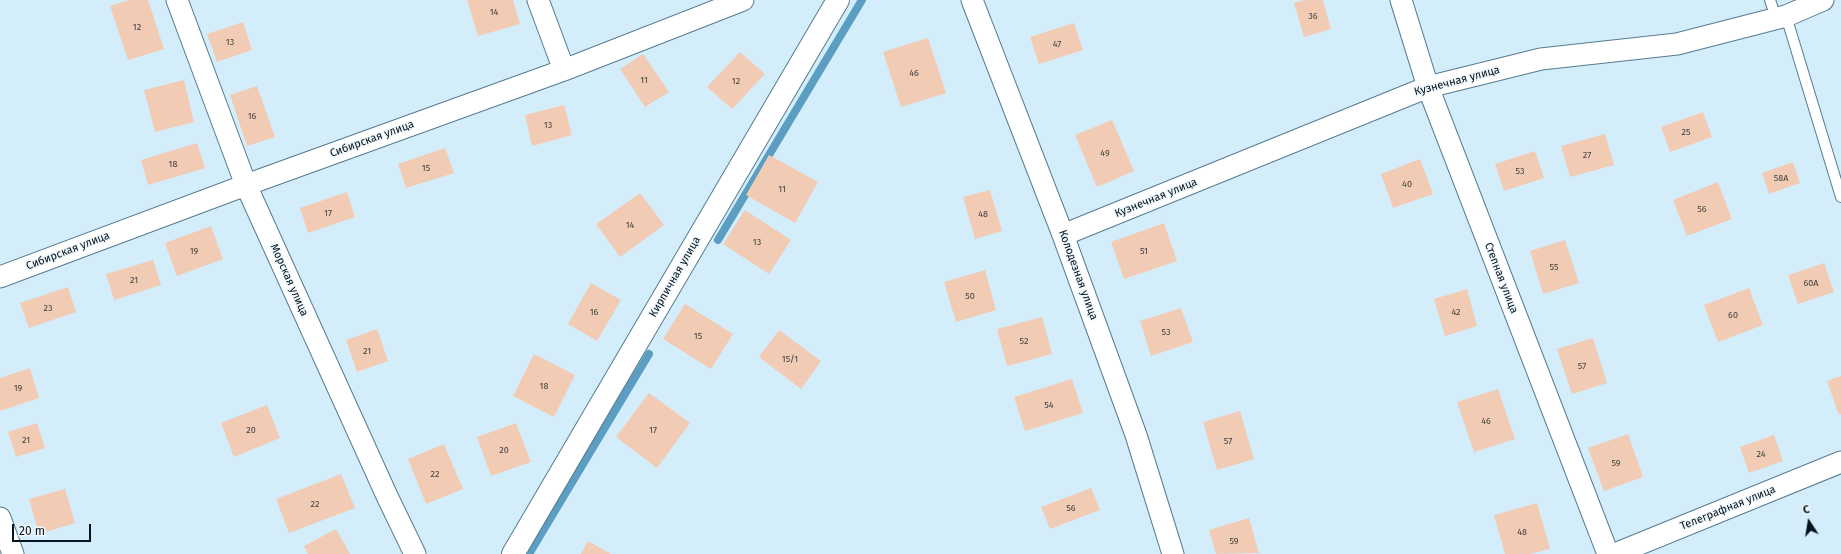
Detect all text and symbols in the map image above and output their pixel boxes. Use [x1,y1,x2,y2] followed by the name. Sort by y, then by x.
[490,7,498,17] house number: 14
[1308,11,1318,21] house number: 36
[133,22,141,32] house number: 12
[226,37,234,47] house number: 13
[1053,39,1061,49] house number: 47
[1413,63,1501,99] street label: Кузнечная улица
[909,68,919,78] house number: 46
[640,75,648,85] house number: 11
[732,76,740,86] house number: 12
[248,111,256,121] house number: 16
[328,118,416,160] street label: Сибирская улица
[544,120,552,130] house number: 13
[1682,127,1690,137] house number: 25
[1100,148,1110,158] house number: 49
[1583,150,1591,160] house number: 27
[169,159,177,169] house number: 18
[422,163,430,173] house number: 15
[1516,166,1524,176] house number: 53
[1774,173,1788,183] house number: 58А
[1113,175,1199,221] street label: Кузнечная улица
[1402,179,1412,189] house number: 40
[778,184,786,194] house number: 11
[1697,204,1707,214] house number: 56
[324,208,332,218] house number: 17
[978,209,988,219] house number: 48
[626,220,634,230] house number: 14
[1056,228,1100,322] street label: Колодезная улица
[24,229,112,273] street label: Сибирская улица
[647,234,703,320] street label: Кирпичная улица
[753,237,761,247] house number: 13
[1481,241,1521,315] street label: Степная улица
[267,242,311,318] street label: Морская улица
[190,246,198,256] house number: 19
[1140,246,1148,256] house number: 51
[1550,262,1558,272] house number: 55
[130,275,138,285] house number: 21
[1804,278,1818,288] house number: 60А
[965,291,975,301] house number: 50
[44,303,52,313] house number: 23
[590,307,598,317] house number: 16
[1451,307,1461,317] house number: 42
[1728,310,1738,320] house number: 60
[1162,327,1170,337] house number: 53
[694,331,702,341] house number: 15
[1020,336,1028,346] house number: 52
[363,346,371,356] house number: 21
[782,354,798,364] house number: 15/1
[1578,361,1586,371] house number: 57
[540,381,548,391] house number: 18
[14,383,22,393] house number: 19
[1044,400,1054,410] house number: 54
[1481,416,1491,426] house number: 46
[246,425,256,435] house number: 20
[649,425,657,435] house number: 17
[22,435,30,445] house number: 21
[1224,436,1232,446] house number: 57
[499,445,509,455] house number: 20
[1757,449,1765,459] house number: 24
[1611,458,1621,468] house number: 59
[431,469,439,479] house number: 22
[1678,483,1778,533] street label: Телеграфная улица
[311,499,319,509] house number: 22
[1789,502,1829,542] north arrow
[1066,503,1076,513] house number: 56
[1802,503,1811,517] text: С
[14,516,93,542] scale bar
[19,524,45,538] text: 20 m
[1517,527,1527,537] house number: 48
[1229,536,1239,546] house number: 59

